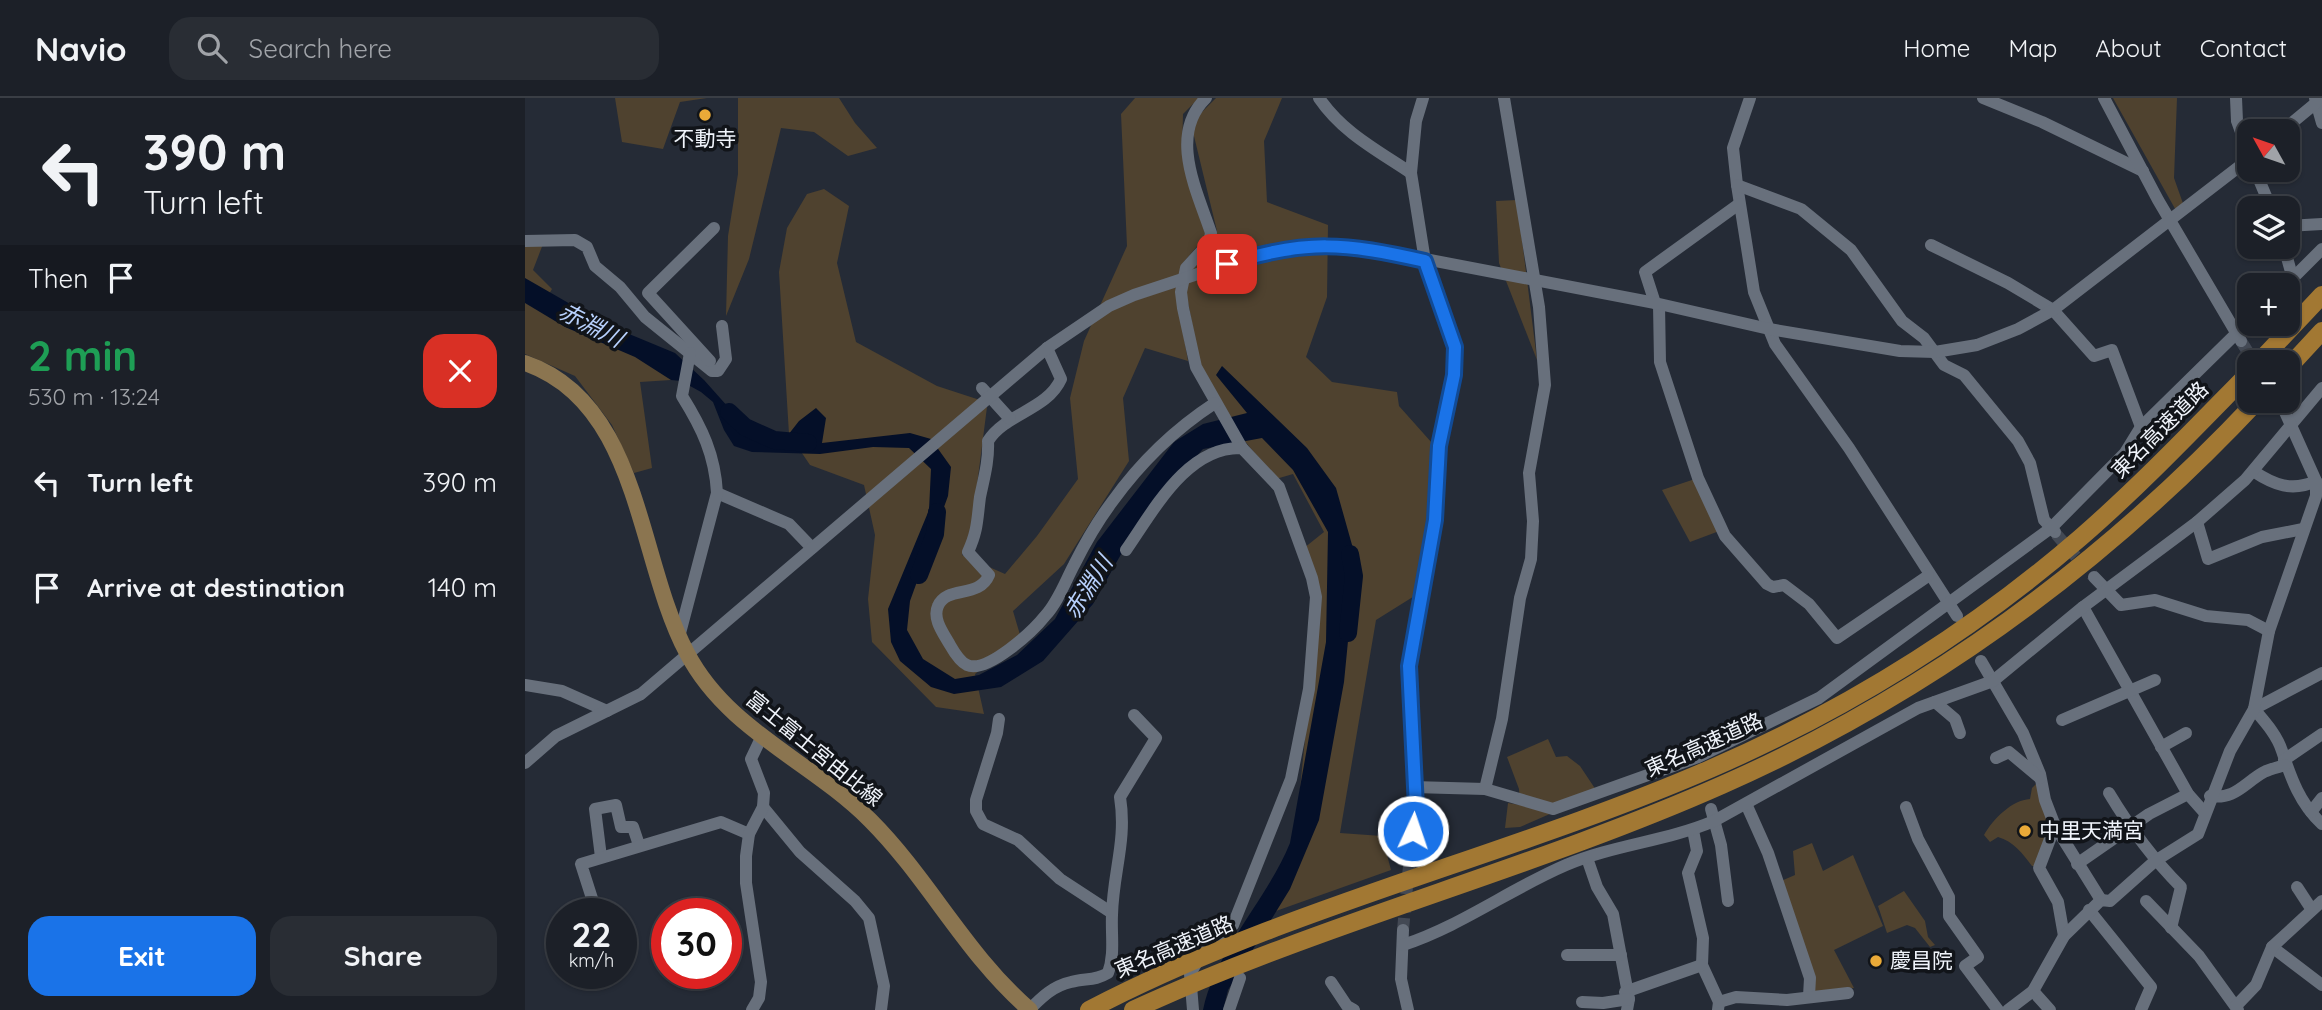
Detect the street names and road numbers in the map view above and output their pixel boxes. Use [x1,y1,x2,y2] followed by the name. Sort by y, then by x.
[2106,376,2213,483] street label: 東名高速道路
[741,685,888,811] street label: 富士富士宮由比線
[1641,707,1766,782] street label: 東名高速道路
[1111,909,1237,983] street label: 東名高速道路

